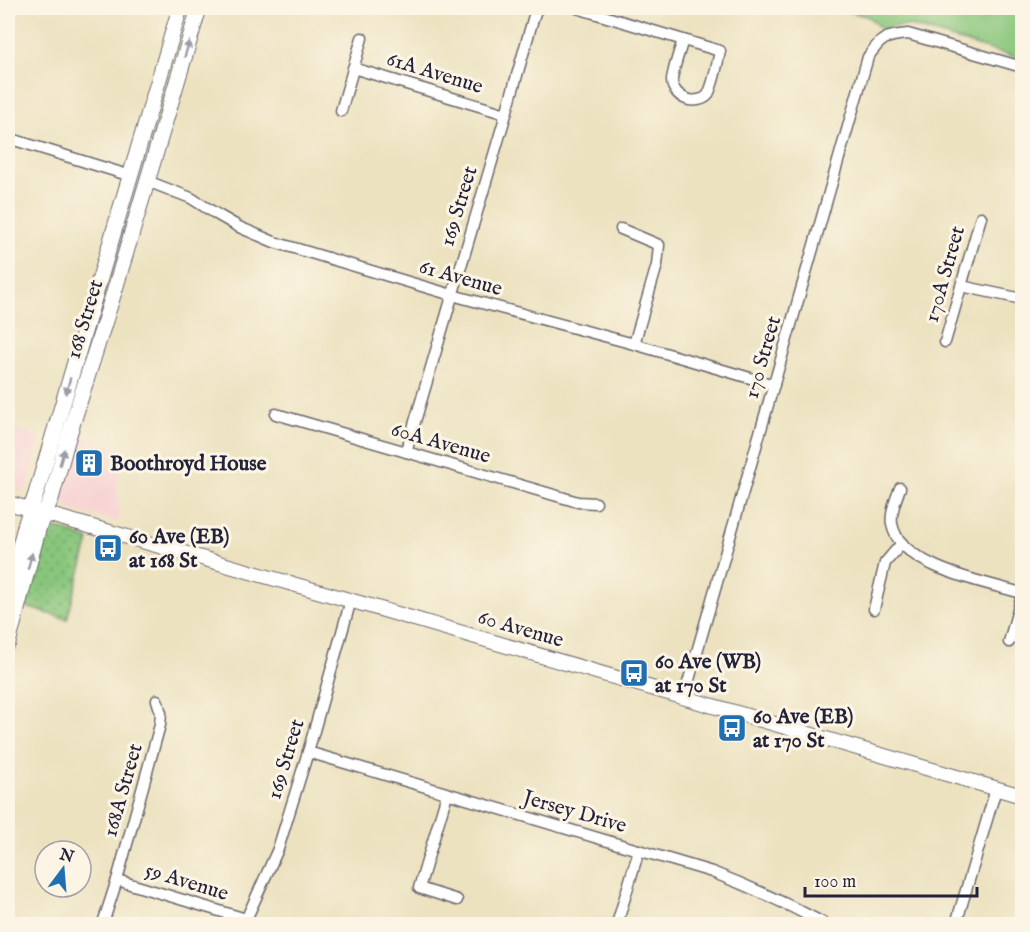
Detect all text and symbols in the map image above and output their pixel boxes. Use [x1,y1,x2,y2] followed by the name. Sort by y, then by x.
[182,40,192,58] one-way arrow
[383,46,486,101] street label: 61A Avenue
[434,163,484,250] street label: 169 Street
[919,223,972,326] street label: 170A Street
[416,254,506,303] street label: 61 Avenue
[61,276,110,362] street label: 168 Street
[739,313,788,402] street label: 170 Street
[63,377,72,395] one-way arrow
[388,416,494,471] street label: 60A Avenue
[73,447,105,479] building icon: Boothroyd House
[58,448,68,466] one-way arrow
[110,451,267,478] place label: Boothroyd House
[129,524,229,575] place label: 60 Ave (EB) at 168 St
[92,532,124,564] bus stop icon: 60 Ave (EB) at 168 St
[25,552,35,570] one-way arrow
[475,604,567,655] street label: 60 Avenue
[655,649,761,700] place label: 60 Ave (WB) at 170 St
[618,657,650,689] bus stop icon: 60 Ave (WB) at 170 St
[753,704,853,755] place label: 60 Ave (EB) at 170 St
[716,712,748,744] bus stop icon: 60 Ave (EB) at 170 St
[261,716,311,803] street label: 169 Street
[97,741,150,840] street label: 168A Street
[518,784,630,840] street label: Jersey Drive
[33,839,93,899] north arrow
[56,845,76,868] text: N
[142,857,232,908] street label: 59 Avenue
[805,860,978,898] scale bar
[814,871,856,894] text: 100 m

